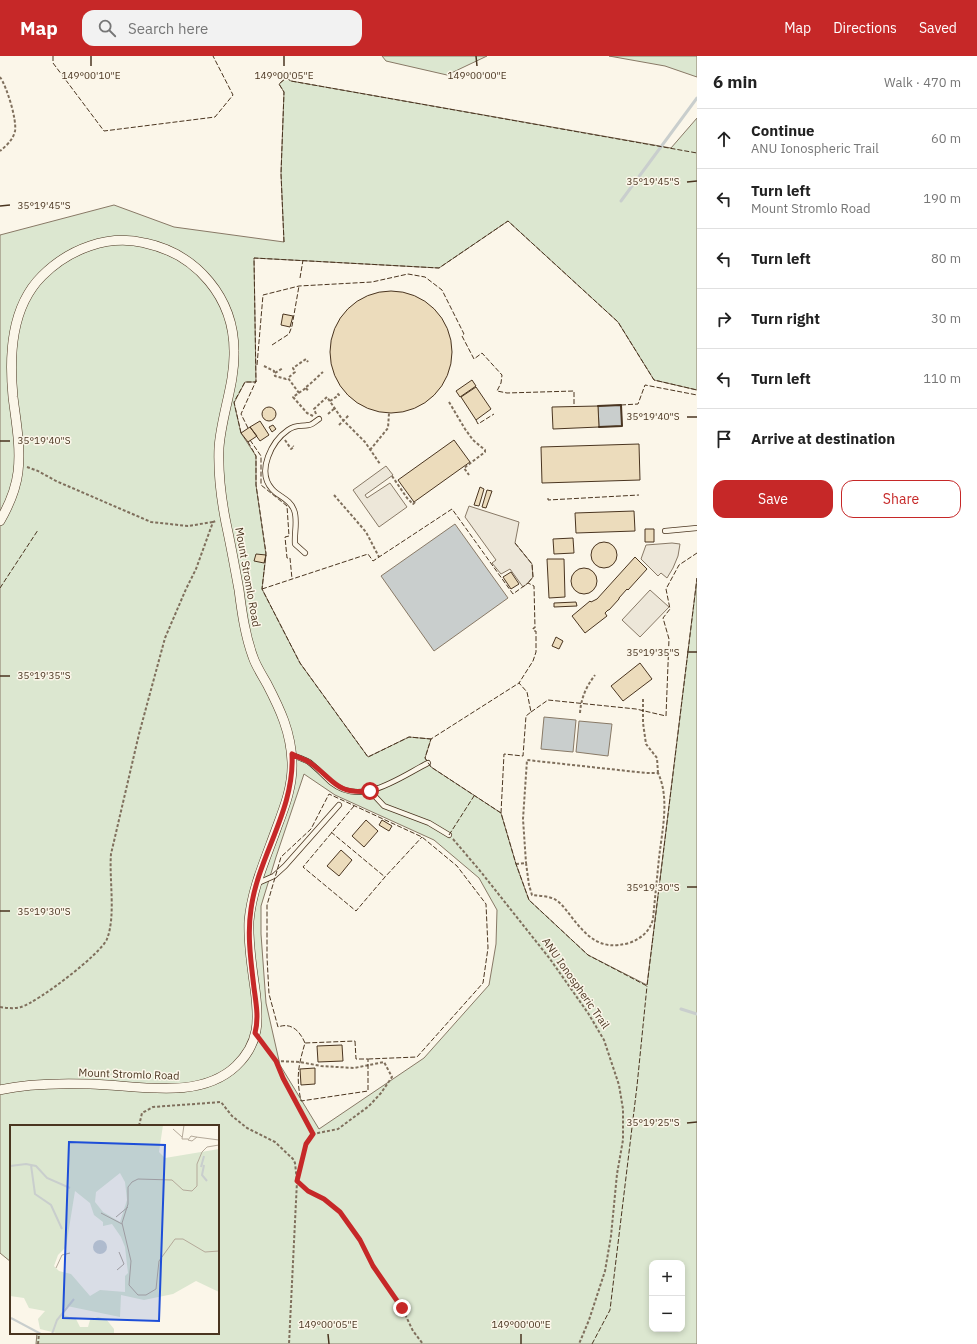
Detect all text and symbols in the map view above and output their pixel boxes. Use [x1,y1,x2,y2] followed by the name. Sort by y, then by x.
[82,10,362,46] search box
[20,16,58,40] text: Map
[96,17,118,39] icon: search
[128,19,208,38] text: Search here
[784,19,811,37] text: Map
[833,19,897,37] text: Directions
[919,19,957,37] text: Saved
[61,69,121,82] text: 149°00'10"E
[254,69,314,82] text: 149°00'05"E
[447,69,507,82] text: 149°00'00"E
[713,71,757,93] text: 6 min
[884,74,961,91] text: Walk · 470 m
[751,121,815,140] text: Continue
[713,128,735,150] icon: ahead
[931,130,961,147] text: 60 m
[751,140,879,157] text: ANU Ionospheric Trail
[626,175,680,188] text: 35°19'45"S
[751,181,811,200] text: Turn left
[713,188,735,210] icon: left
[923,190,961,207] text: 190 m
[17,199,71,212] text: 35°19'45"S
[751,200,870,217] text: Mount Stromlo Road
[713,248,735,270] icon: left
[751,249,811,268] text: Turn left
[931,250,961,267] text: 80 m
[713,308,735,330] icon: right
[751,309,820,328] text: Turn right
[931,310,961,327] text: 30 m
[713,368,735,390] icon: left
[751,369,811,388] text: Turn left
[923,370,961,387] text: 110 m
[626,410,680,423] text: 35°19'40"S
[713,428,735,450] icon: arrive
[751,429,895,448] text: Arrive at destination
[17,434,71,447] text: 35°19'40"S
[713,480,833,518] button: Save
[841,480,961,518] button: Share
[232,526,264,628] street label: Mount Stromlo Road
[626,646,680,659] text: 35°19'35"S
[17,669,71,682] text: 35°19'35"S
[361,782,379,800] route start
[626,881,680,894] text: 35°19'30"S
[17,905,71,918] text: 35°19'30"S
[539,935,613,1031] street label: ANU Ionospheric Trail
[78,1065,180,1083] street label: Mount Stromlo Road
[626,1116,680,1129] text: 35°19'25"S
[10,1125,219,1334] inset map
[649,1260,685,1332] map controls
[649,1260,685,1296] button: +
[649,1296,685,1332] button: −
[393,1299,411,1317] route end
[298,1318,358,1331] text: 149°00'05"E
[491,1318,551,1331] text: 149°00'00"E

